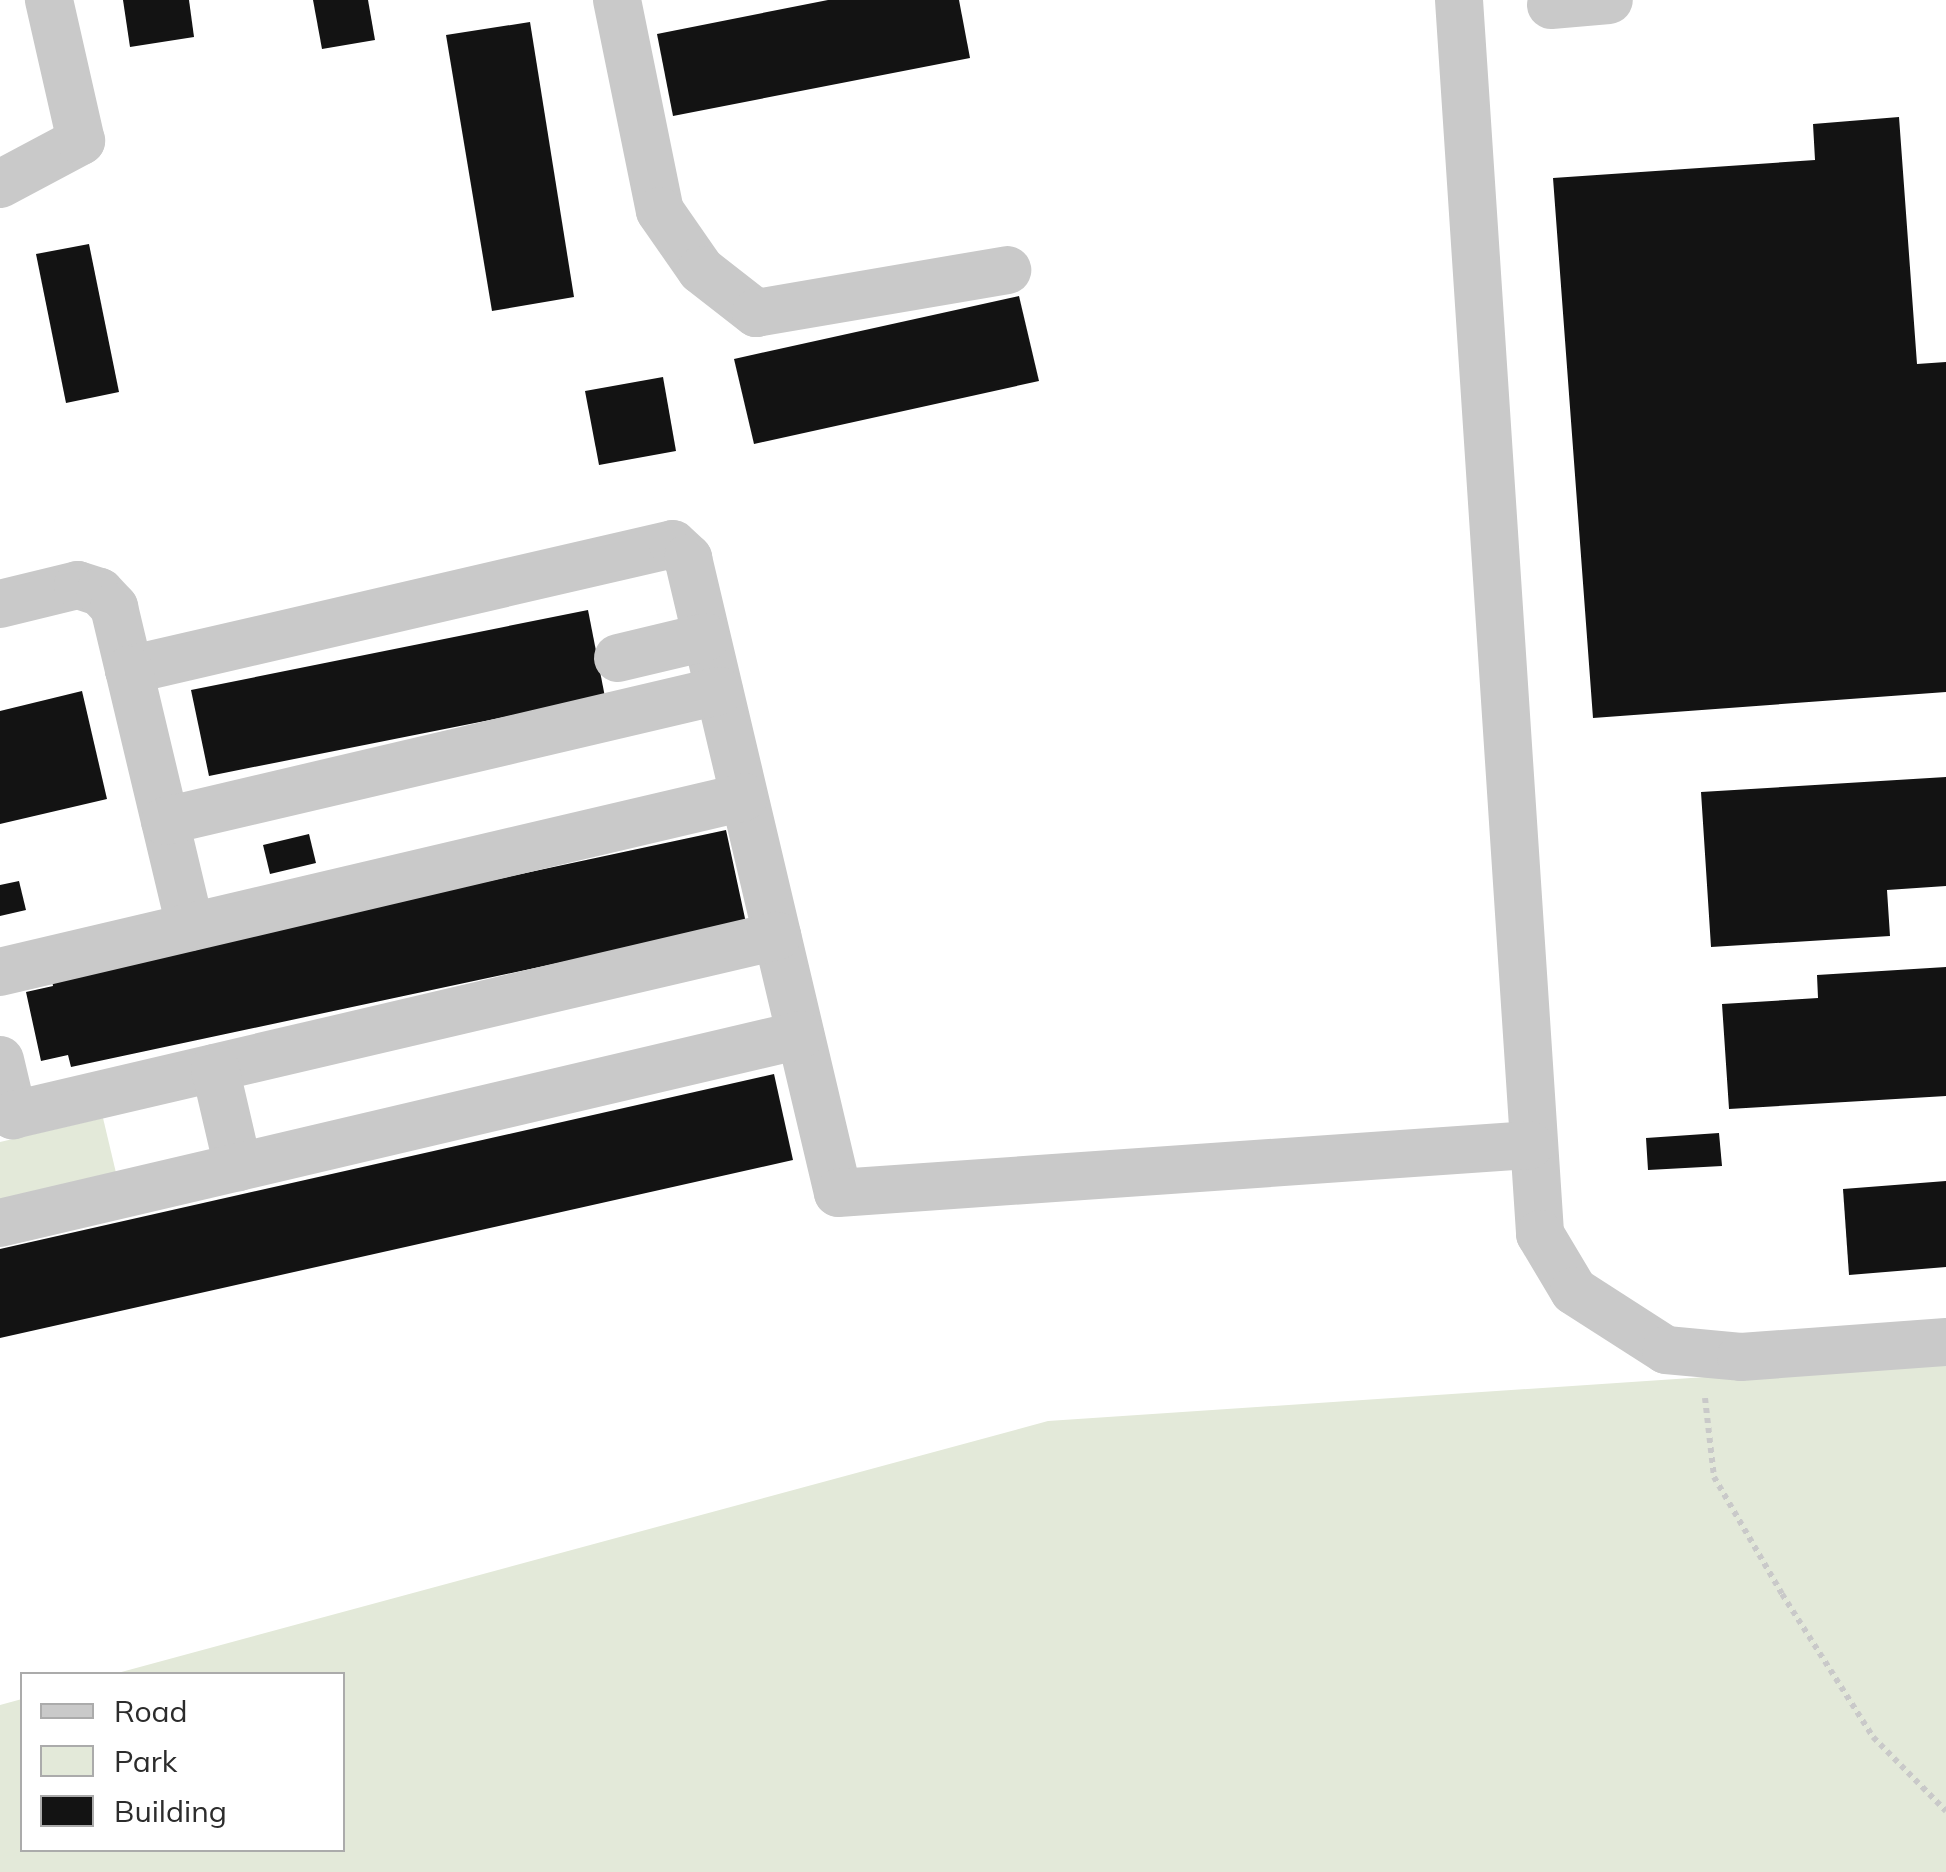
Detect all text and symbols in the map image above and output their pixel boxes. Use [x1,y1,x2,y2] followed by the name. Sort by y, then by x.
[20,1672,345,1852] legend
[114,1692,188,1730] text: Road
[114,1742,177,1780] text: Park
[114,1792,227,1830] text: Building

